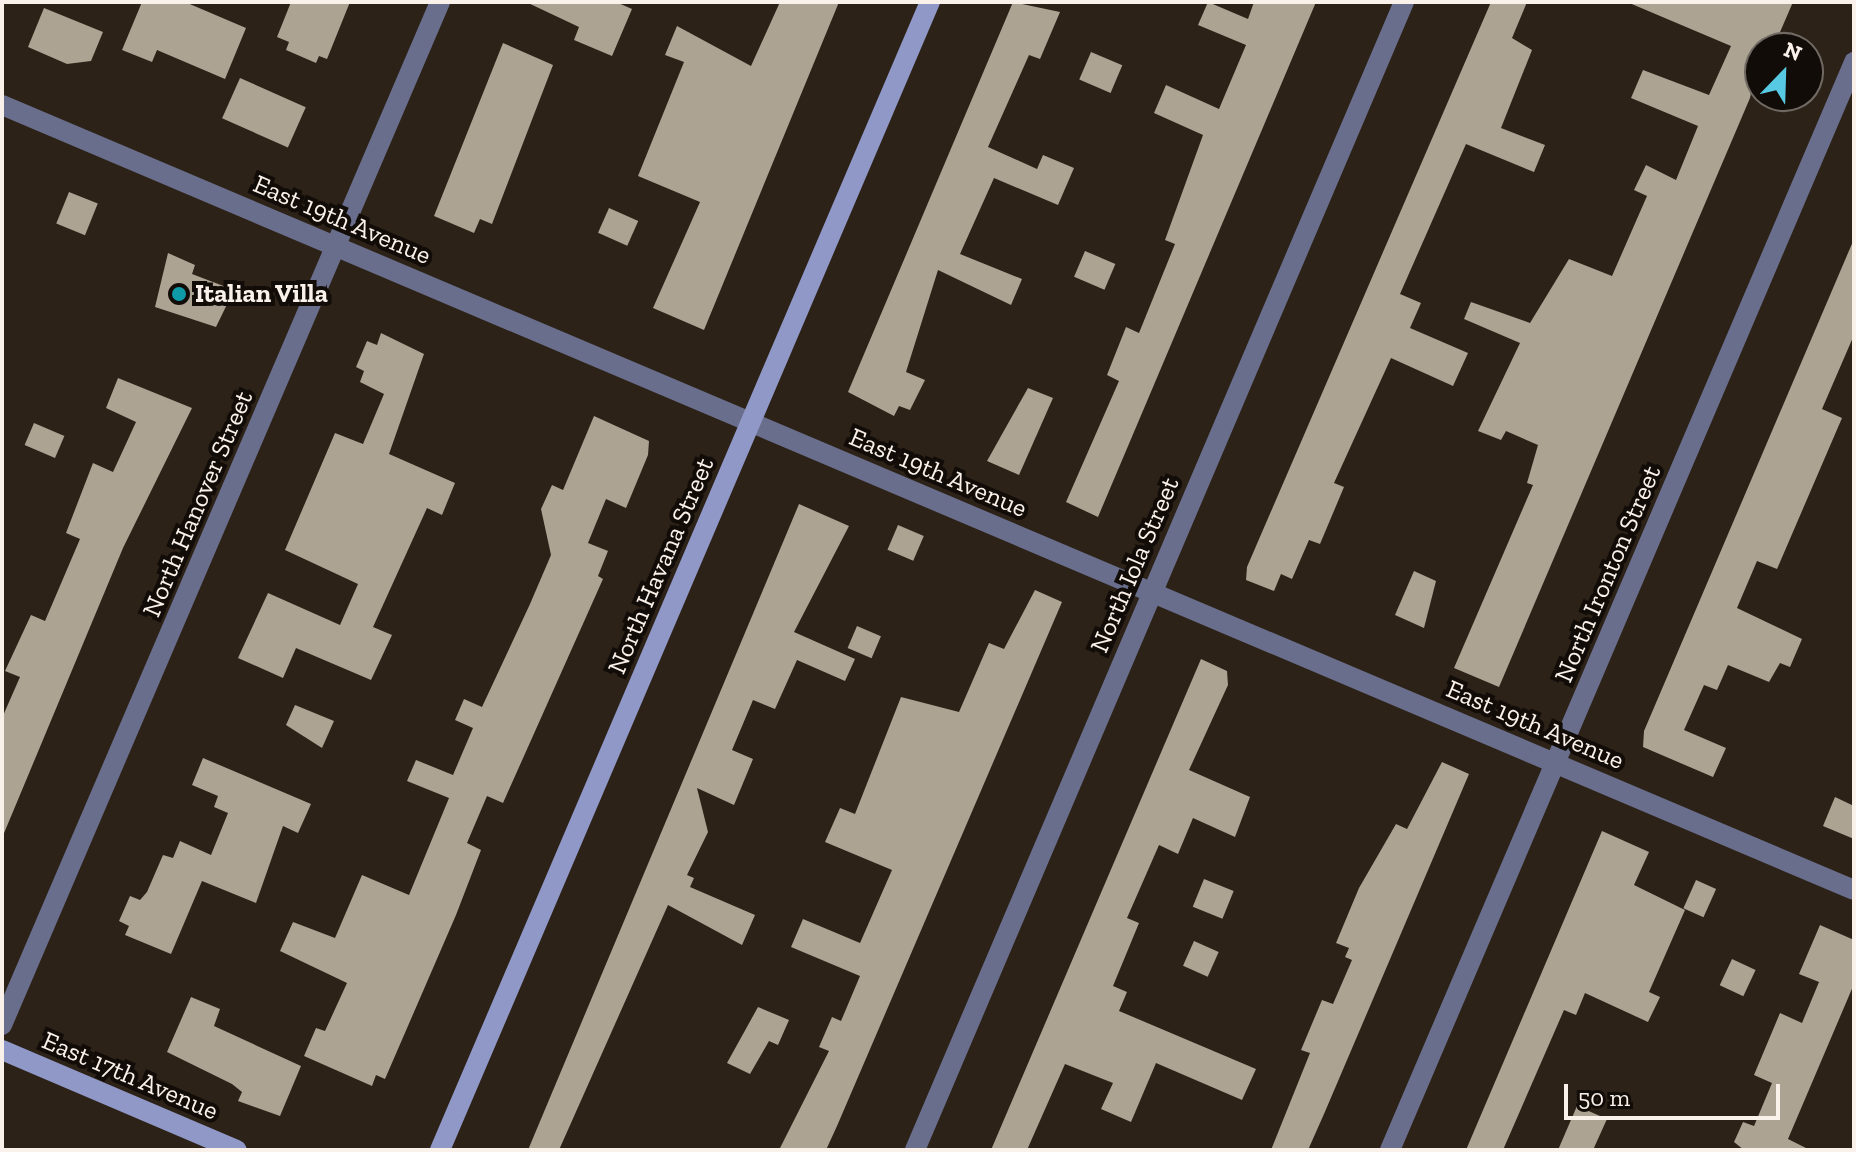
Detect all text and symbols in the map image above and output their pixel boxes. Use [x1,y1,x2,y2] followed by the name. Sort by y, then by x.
[1744,32,1824,112] north arrow
[1780,36,1806,67] text: N
[248,168,436,272] street label: East 19th Avenue
[195,278,329,310] place label: Italian Villa
[170,285,188,303] marker: Italian Villa
[136,386,260,622] street label: North Hanover Street
[844,421,1032,525] street label: East 19th Avenue
[601,453,721,679] street label: North Havana Street
[1548,461,1668,687] street label: North Ironton Street
[1084,472,1186,658] street label: North Iola Street
[1441,673,1629,777] street label: East 19th Avenue
[37,1025,223,1127] street label: East 17th Avenue
[1568,1068,1784,1118] scale bar
[1578,1083,1630,1112] text: 50 m

